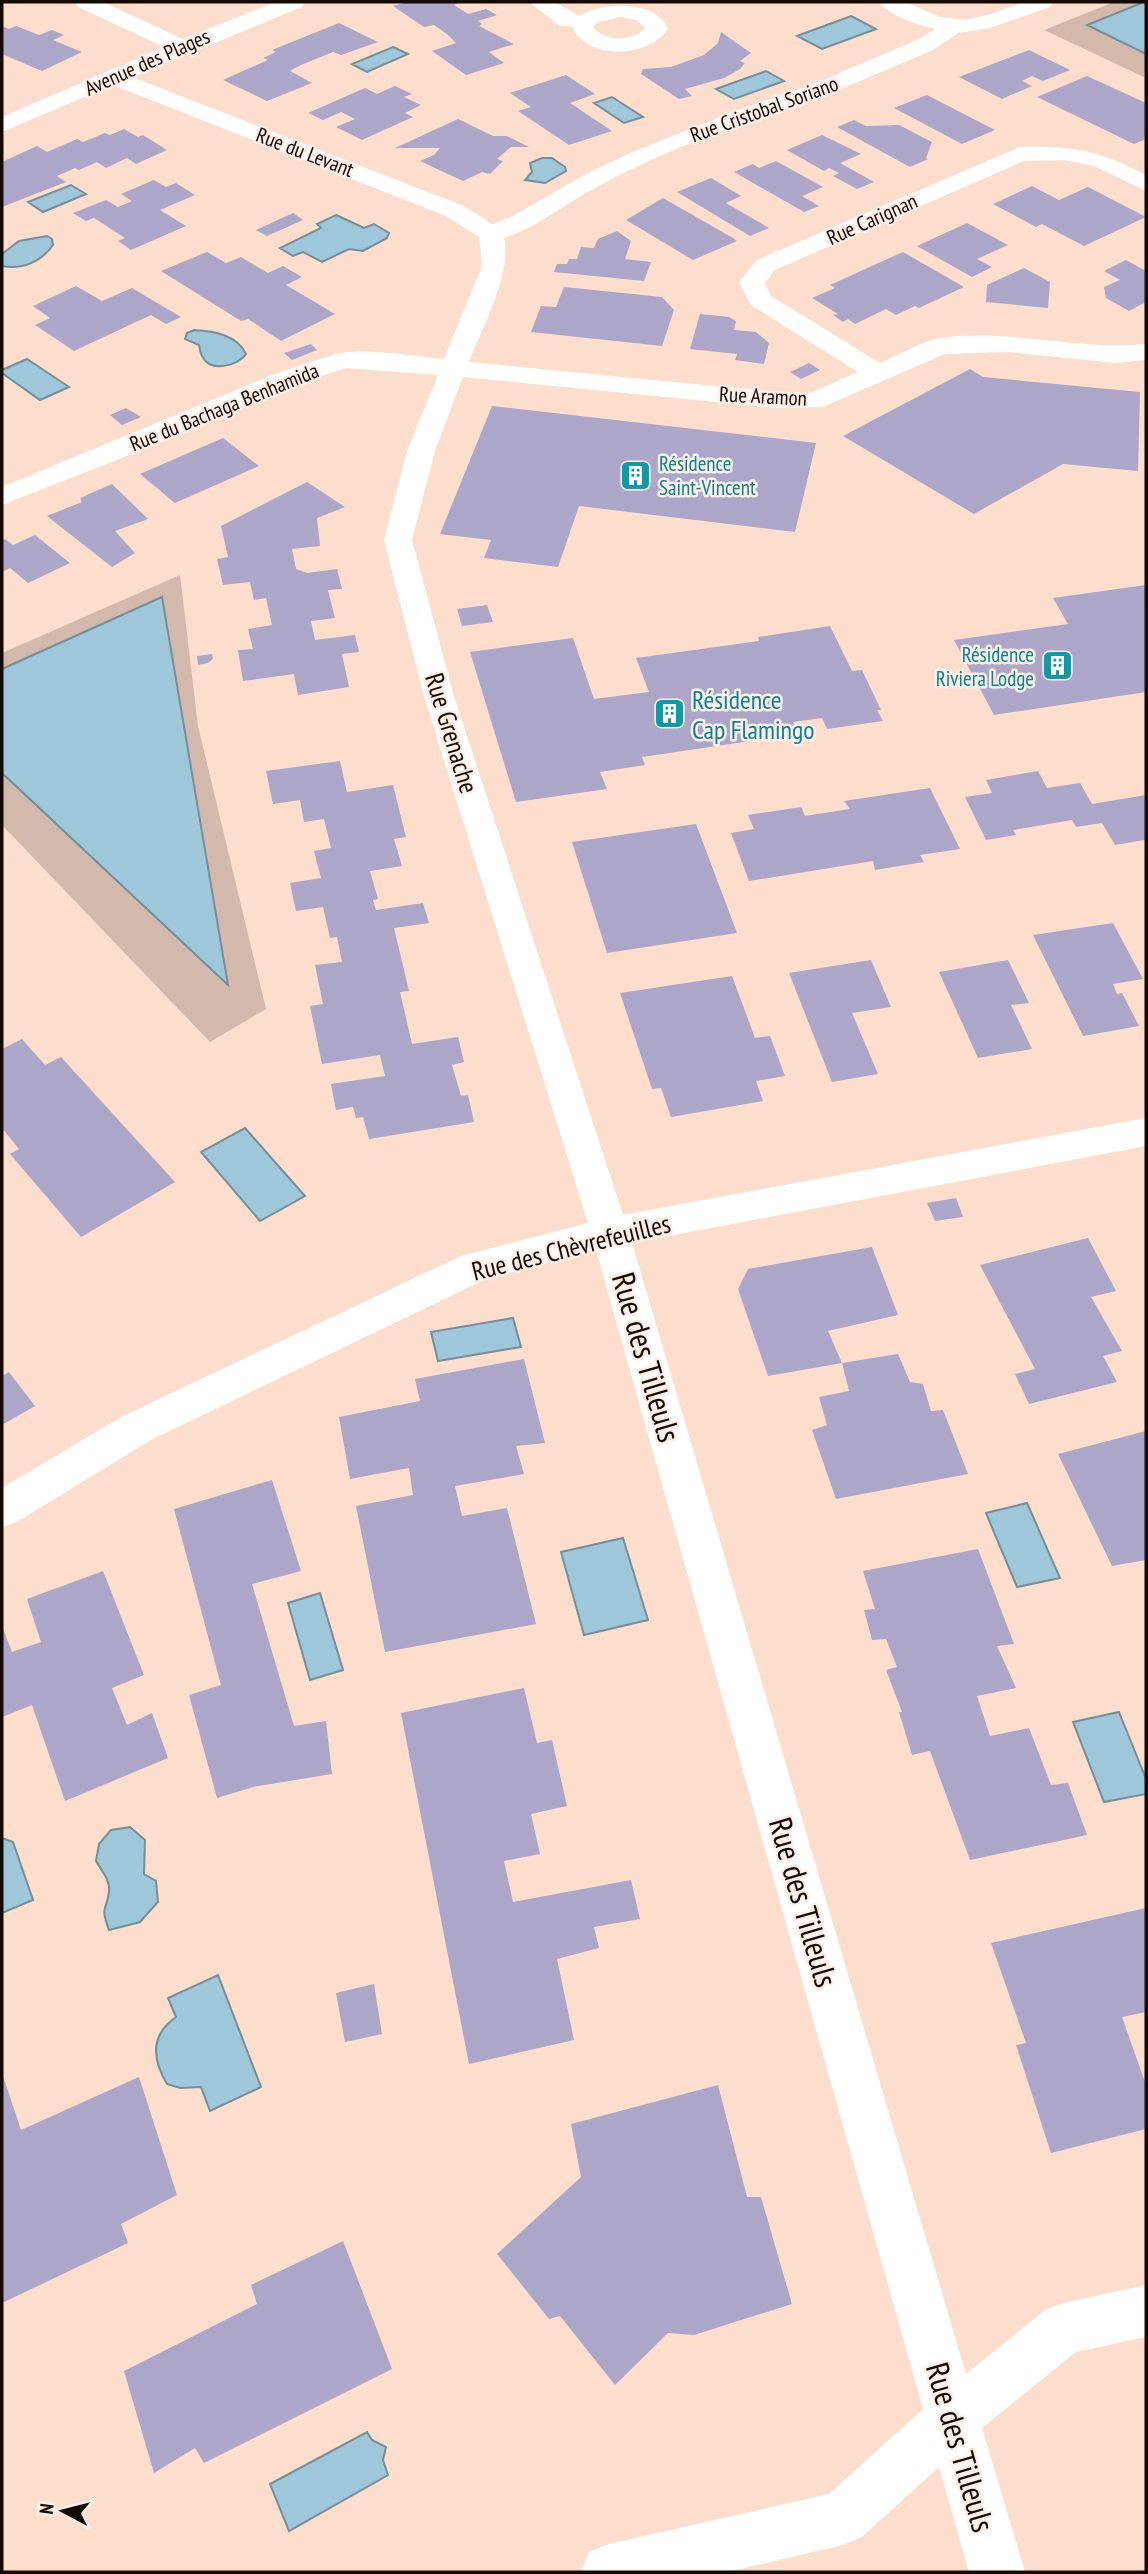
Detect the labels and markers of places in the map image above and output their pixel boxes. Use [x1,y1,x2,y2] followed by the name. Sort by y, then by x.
[659,450,756,501] place label: Résidence Saint-Vincent
[619,458,653,492] building icon: Résidence Saint-Vincent
[936,641,1034,692] place label: Résidence Riviera Lodge
[1040,649,1074,683] building icon: Résidence Riviera Lodge
[692,683,814,746] place label: Résidence Cap Flamingo
[652,697,686,731] building icon: Résidence Cap Flamingo

